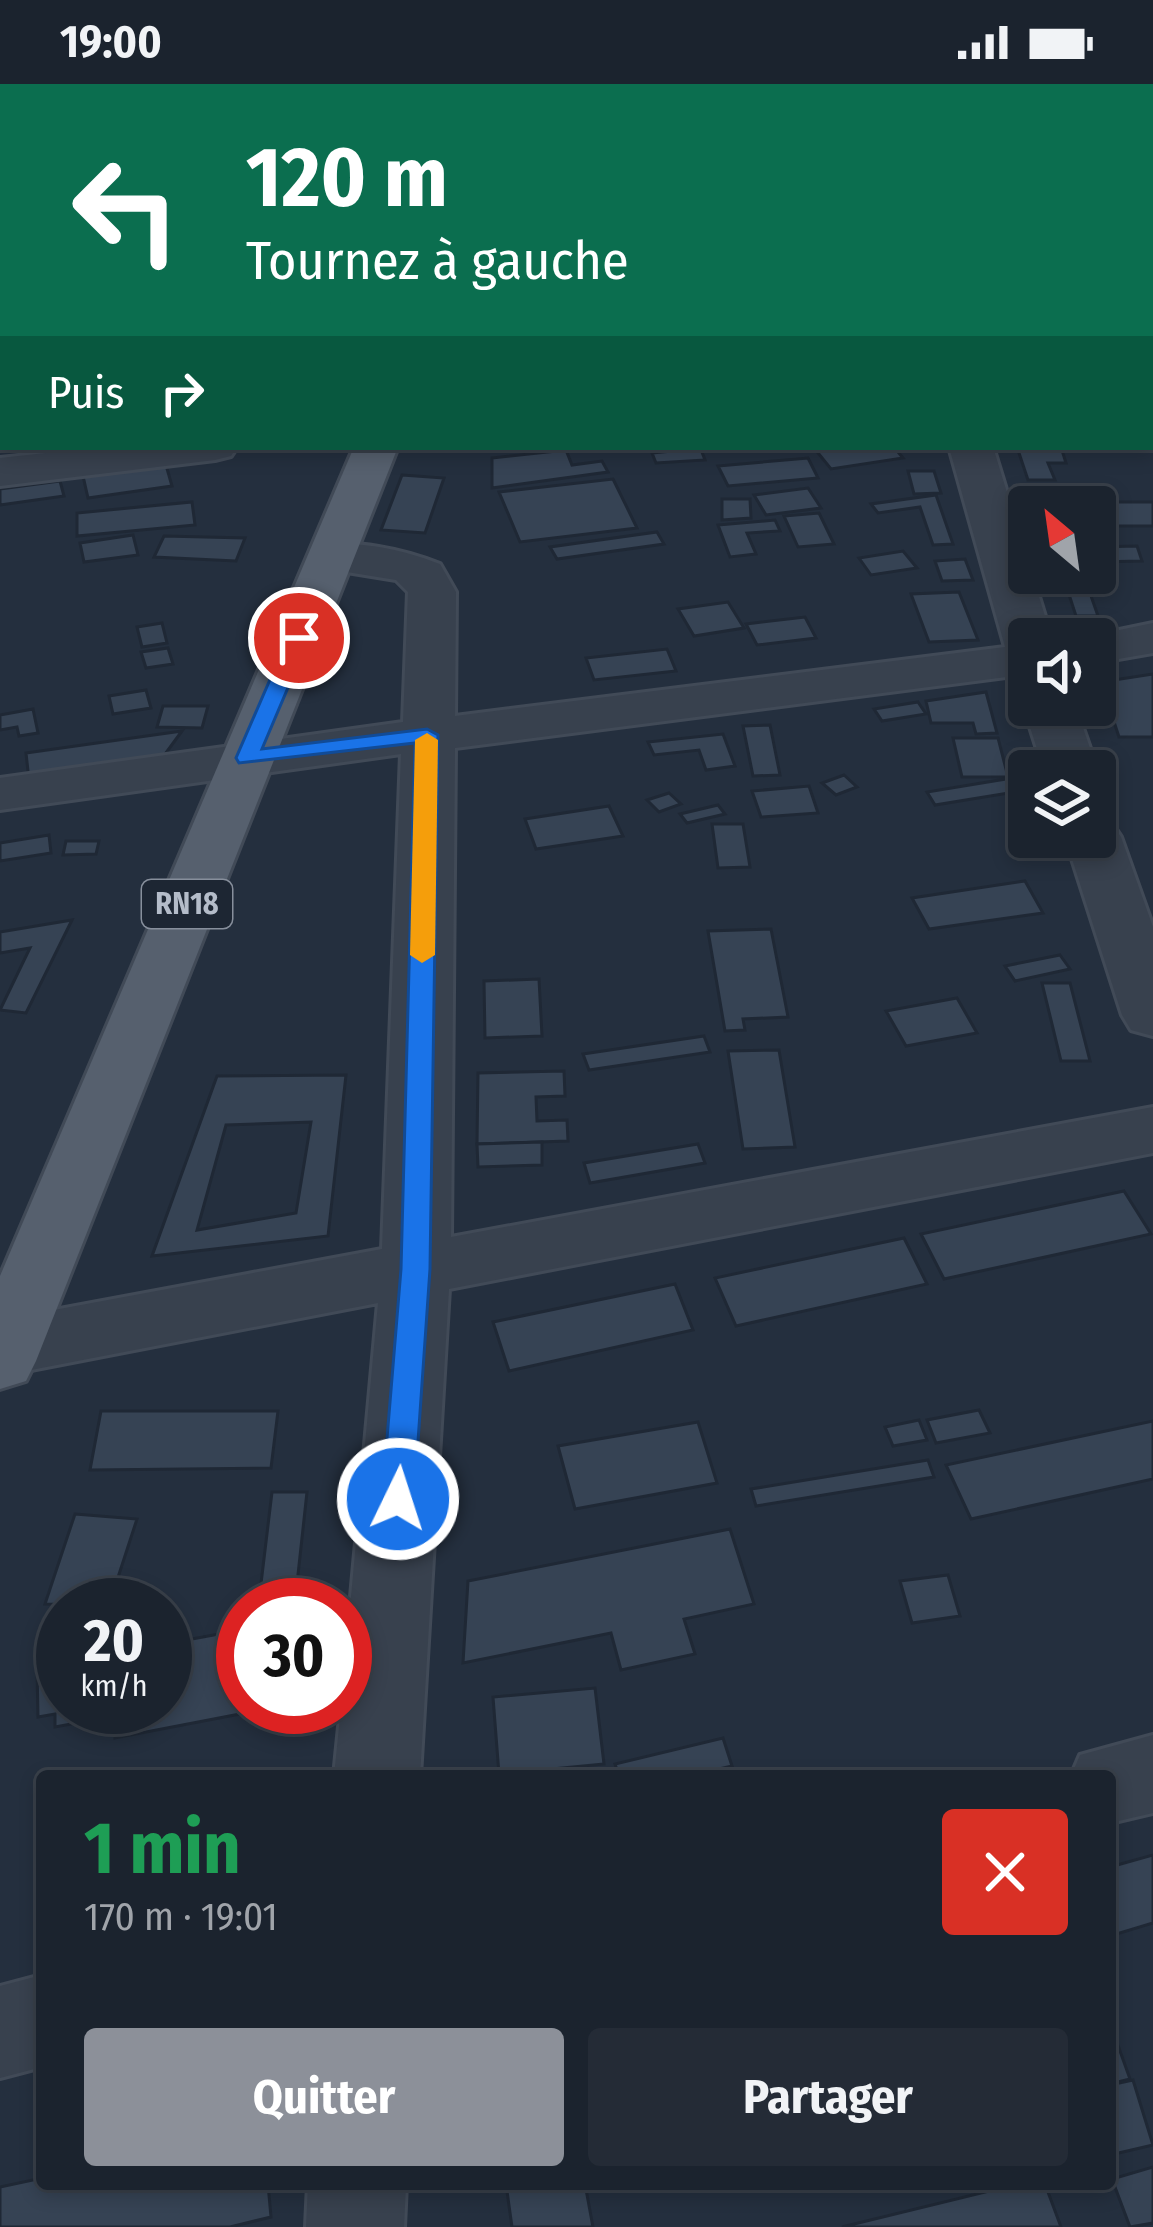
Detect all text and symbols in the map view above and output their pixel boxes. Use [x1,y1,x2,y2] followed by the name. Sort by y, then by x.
[60,15,162,69] text: 19:00
[246,127,448,228] text: 120 m
[48,132,204,288] icon: left
[246,229,629,293] text: Tournez à gauche
[149,360,215,426] icon: right
[48,366,125,420] text: Puis
[1008,486,1116,594] north arrow
[1008,486,1116,858] map controls
[248,587,350,689] pin
[266,605,332,671] icon: arrive
[1008,618,1116,726] button: sound
[1008,750,1116,858] button: layers
[142,880,232,928] road number: RN18
[335,1436,461,1562] position arrow
[216,1578,372,1734] speed limit sign: 30
[84,1605,144,1677] text: 20
[81,1668,147,1704] text: km/h
[84,1806,241,1892] text: 1 min
[942,1809,1068,1935] button: close
[84,1894,278,1940] text: 170 m · 19:01
[84,2028,564,2166] button: Quitter
[588,2028,1068,2166] button: Partager

